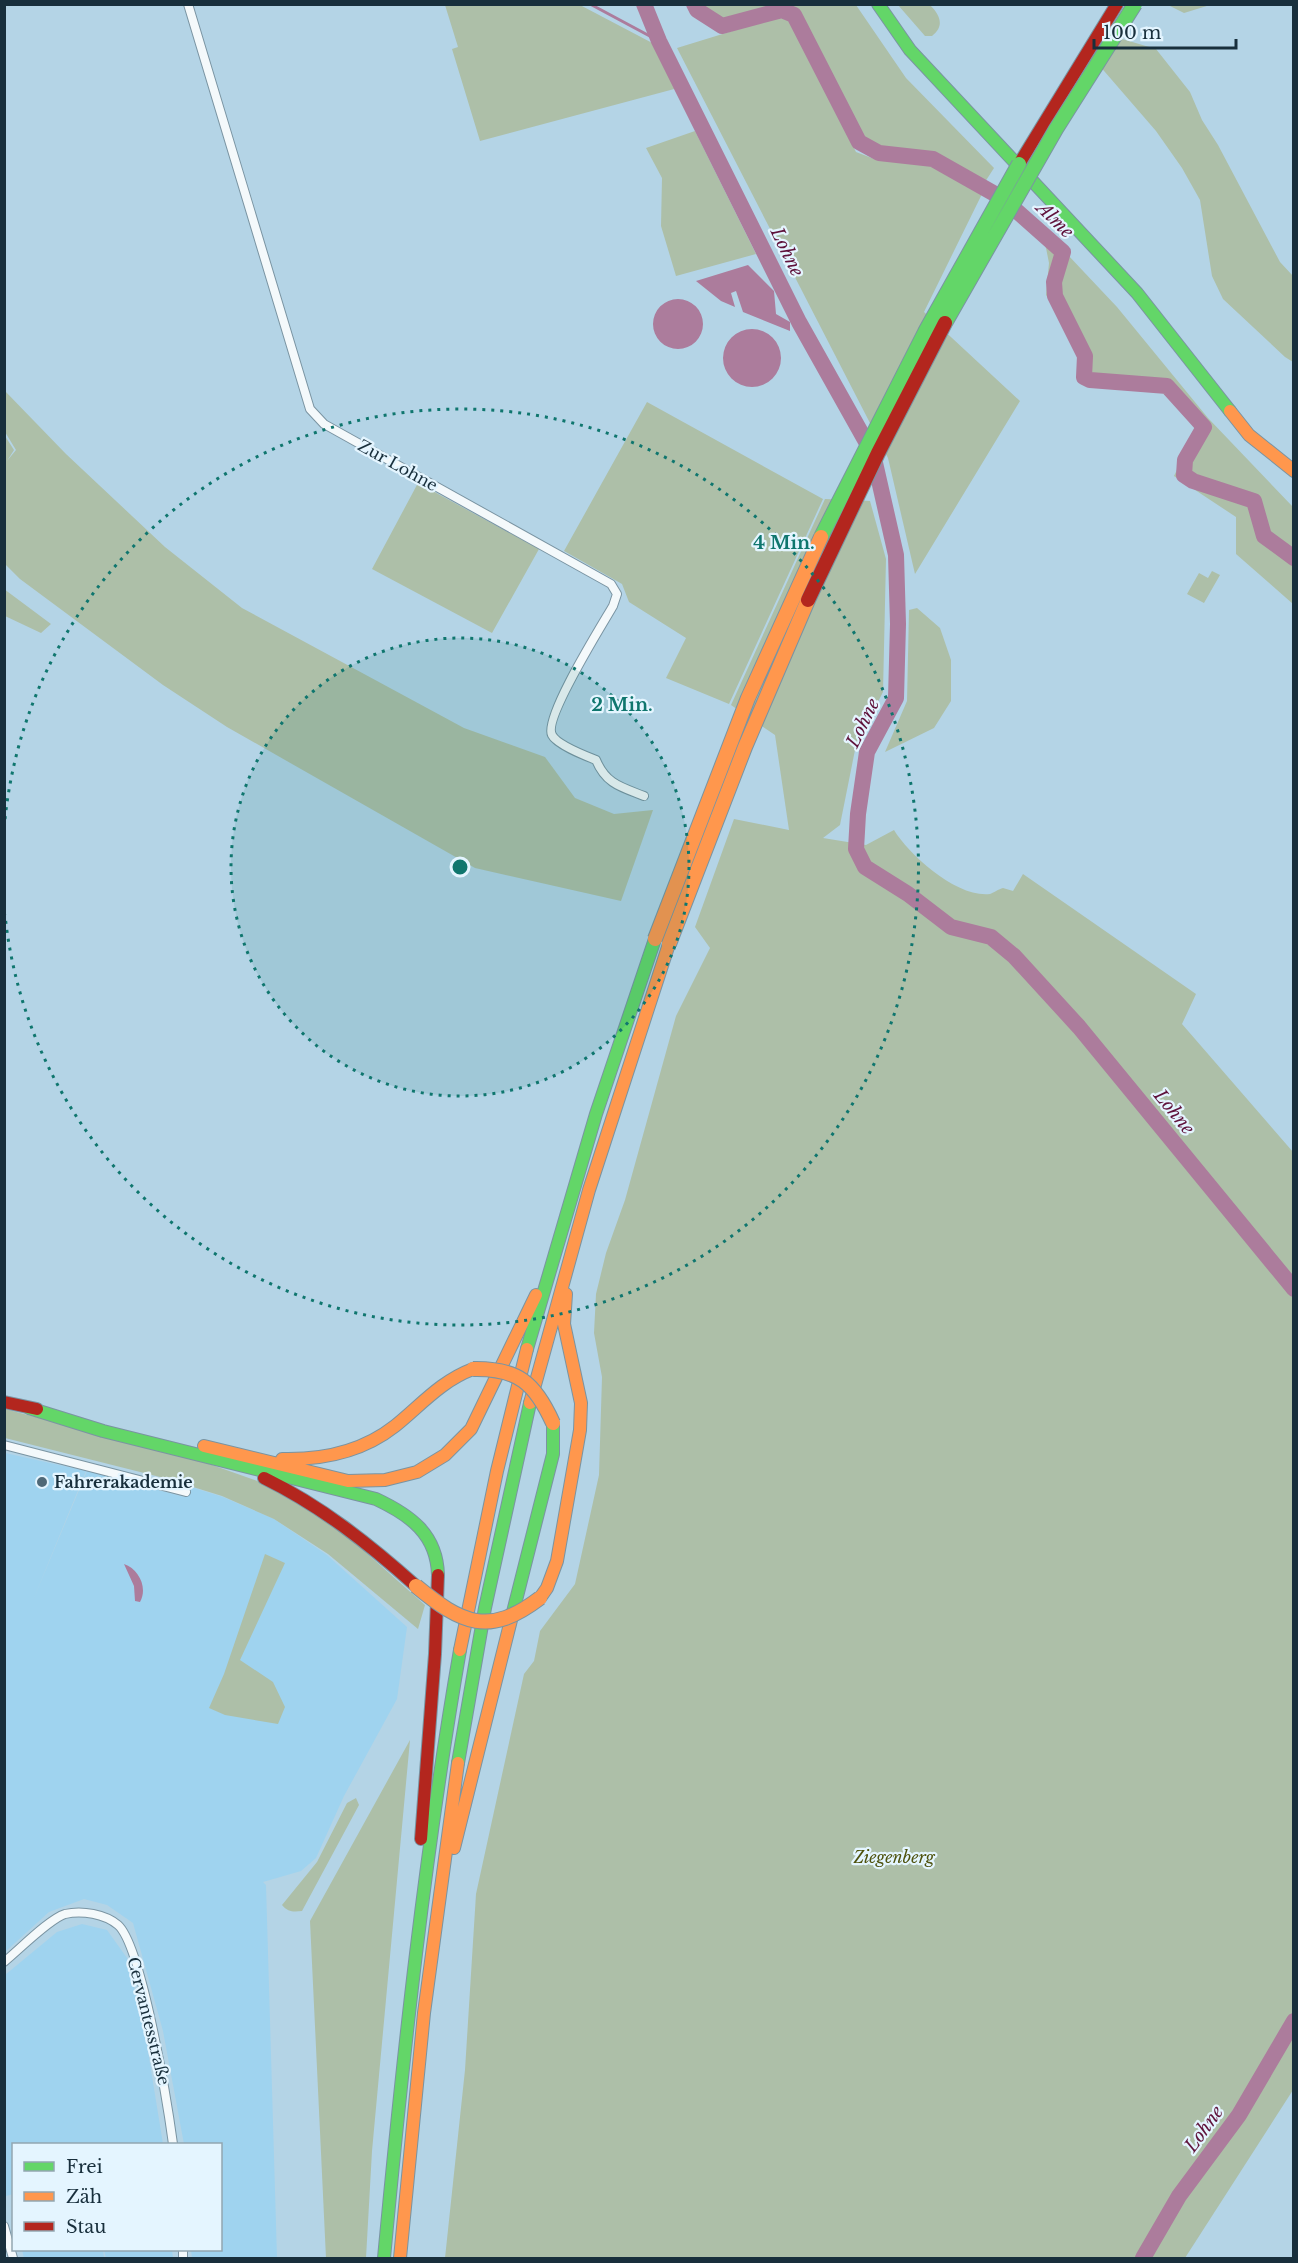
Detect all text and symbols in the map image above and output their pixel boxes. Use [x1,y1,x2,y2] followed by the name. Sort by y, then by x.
[1094,12,1236,50] scale bar
[1103,22,1161,44] text: 100 m
[1031,196,1078,243] water label: Alme
[765,223,808,280] water label: Lohne
[355,435,441,495] street label: Zur Lohne
[753,532,815,554] text: 4 Min.
[591,694,653,716] text: 2 Min.
[841,695,884,752] water label: Lohne
[450,857,470,877] centre of rings
[1149,1084,1199,1139] water label: Lohne
[54,1472,193,1492] place label: Fahrerakademie
[35,1475,49,1489] marker: Fahrerakademie
[852,1847,936,1867] park label: Ziegenberg
[123,1955,175,2087] street label: Cervantesstraße
[1179,2102,1228,2157] water label: Lohne
[12,2143,222,2251] legend
[66,2156,103,2178] text: Frei
[66,2186,102,2208] text: Zäh
[66,2216,106,2238] text: Stau

